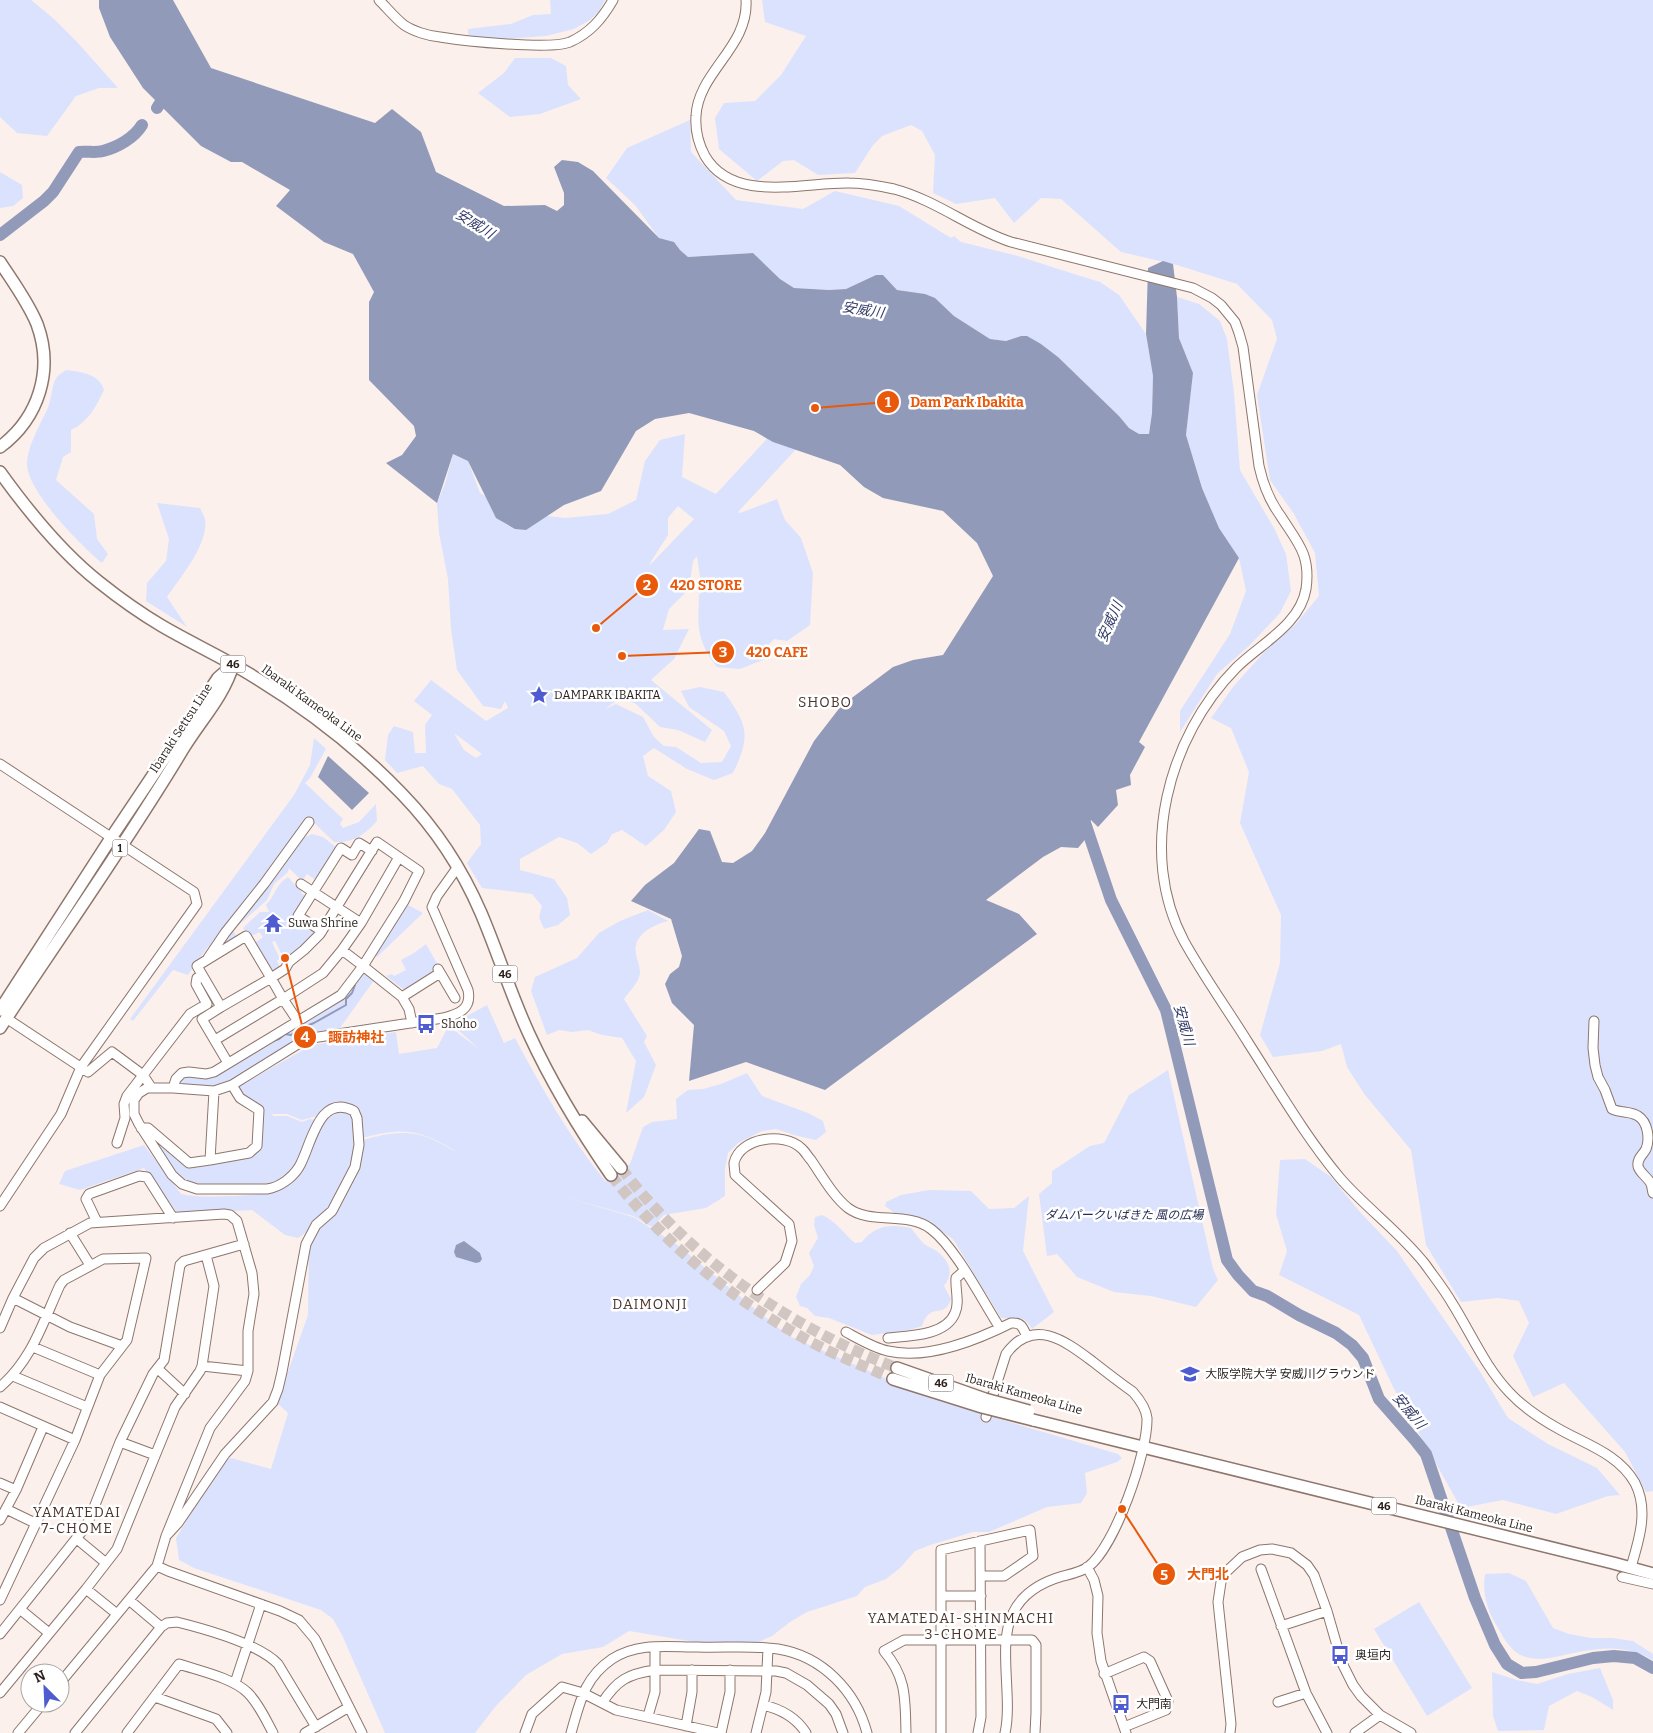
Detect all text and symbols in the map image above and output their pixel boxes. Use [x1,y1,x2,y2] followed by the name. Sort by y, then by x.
[453,206,499,243] water label: 安威川
[841,298,887,322] water label: 安威川
[875,388,1034,417] callout: Dam Park Ibakita
[885,393,892,411] text: 1
[910,394,1024,411] text: Dam Park Ibakita
[634,571,752,600] callout: 420 STORE
[643,576,651,594] text: 2
[670,577,742,594] text: 420 STORE
[1094,598,1127,645] water label: 安威川
[711,638,818,667] callout: 420 CAFE
[719,643,727,661] text: 3
[746,644,808,661] text: 420 CAFE
[220,656,246,672] road number: 46
[259,662,365,744] street label: Ibaraki Kameoka Line
[147,681,215,775] street label: Ibaraki Settsu Line
[528,684,550,706] place icon: DAMPARK IBAKITA
[554,688,661,702] place label: DAMPARK IBAKITA
[798,694,852,711] district label: SHOBO
[112,840,128,856] road number: 1
[262,912,284,934] temple icon: Suwa Shrine
[288,916,358,930] place label: Suwa Shrine
[492,966,518,982] road number: 46
[1170,1002,1199,1049] water label: 安威川
[415,1013,437,1035] bus stop icon: Shoho
[441,1017,477,1031] place label: Shoho
[293,1023,394,1052] callout: 諏訪神社
[300,1028,310,1046] text: 4
[328,1029,384,1046] text: 諏訪神社
[1045,1208,1205,1222] park label: ダムパークいばきた 風の広場
[612,1296,688,1313] district label: DAIMONJI
[1179,1363,1201,1385] school or university icon: 大阪学院大学 安威川グラウンド
[1205,1367,1375,1381] place label: 大阪学院大学 安威川グラウンド
[964,1371,1084,1417] street label: Ibaraki Kameoka Line
[928,1375,954,1392] road number: 46
[1389,1389,1430,1434] water label: 安威川
[1414,1493,1534,1535] street label: Ibaraki Kameoka Line
[1372,1498,1396,1514] road number: 46
[33,1504,121,1537] district label: YAMATEDAI 7-CHOME
[1152,1560,1239,1589] callout: 大門北
[1160,1566,1168,1584] text: 5
[1187,1566,1229,1583] text: 大門北
[868,1610,1054,1643] district label: YAMATEDAI-SHINMACHI 3-CHOME
[1329,1644,1351,1666] bus stop icon: 奥垣内
[1355,1648,1391,1662] place label: 奥垣内
[20,1663,70,1713] north arrow
[32,1667,48,1687] text: N
[1110,1693,1132,1715] bus stop icon: 大門南
[1136,1697,1172,1711] place label: 大門南

